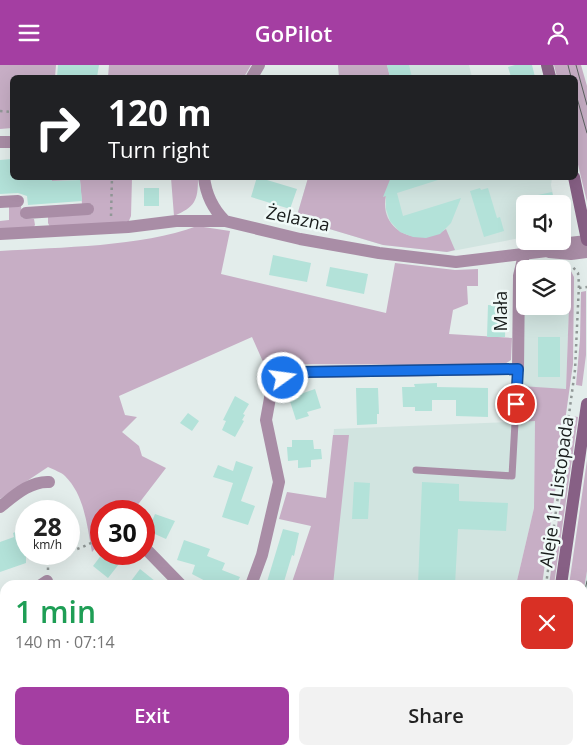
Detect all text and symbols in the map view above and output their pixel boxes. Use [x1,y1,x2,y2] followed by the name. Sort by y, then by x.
[255,18,332,48] text: GoPilot
[15,19,43,47] icon: menu
[544,19,572,47] icon: person
[108,89,212,136] text: 120 m
[25,95,90,160] icon: right
[108,134,210,164] text: Turn right
[516,195,571,315] map controls
[516,195,571,250] button: sound
[264,200,332,236] street label: Żelazna
[516,260,571,315] button: layers
[488,291,512,331] street label: Mała
[256,351,308,403] position arrow
[495,383,537,425] pin
[502,390,530,418] icon: arrive
[534,415,578,569] street label: Aleje 11 Listopada
[90,500,155,565] speed limit sign: 30
[33,509,62,543] text: 28
[33,536,62,553] text: km/h
[15,591,96,632] text: 1 min
[521,597,573,649] button: close
[15,631,115,653] text: 140 m · 07:14
[15,687,289,745] button: Exit
[299,687,573,745] button: Share

